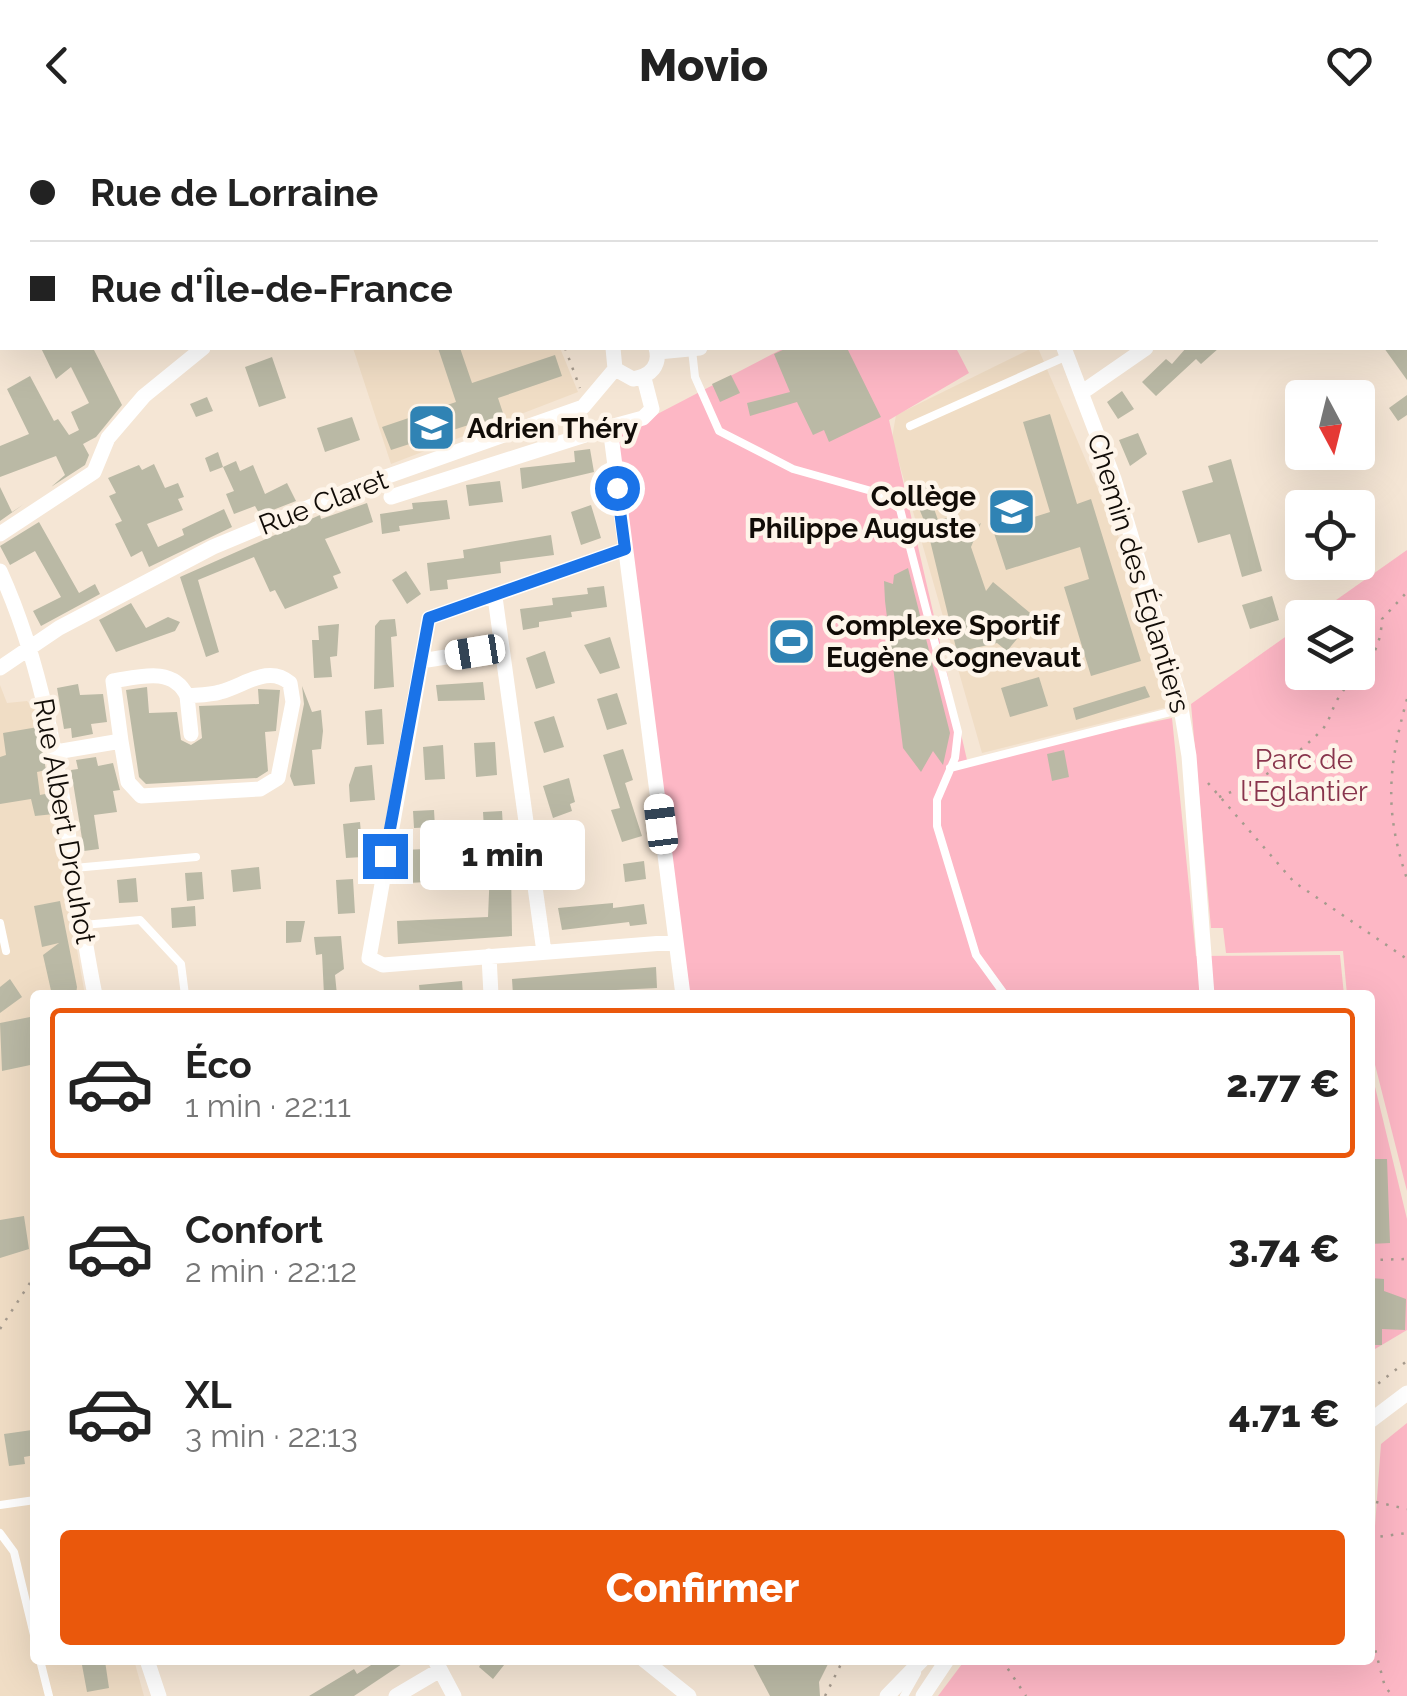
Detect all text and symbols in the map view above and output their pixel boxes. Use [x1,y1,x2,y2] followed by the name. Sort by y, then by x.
[30,38,85,93] icon: back
[1322,38,1377,93] icon: heart
[639,39,768,92] text: Movio
[90,170,378,215] text: Rue de Lorraine
[90,266,453,311] text: Rue d'Île-de-France
[1285,380,1375,470] north arrow
[1285,380,1375,690] map controls
[406,402,458,454] school or university icon: Adrien Théry
[467,412,639,445] place label: Adrien Théry
[1080,430,1197,717] street label: Chemin des Églantiers
[254,463,393,542] street label: Rue Claret
[595,466,640,511] route start
[748,480,976,545] place label: Collège Philippe Auguste
[985,486,1037,538] school or university icon: Collège Philippe Auguste
[1285,490,1375,580] button: locate
[1285,600,1375,690] button: layers
[826,609,1081,674] place label: Complexe Sportif Eugène Cognevaut
[765,615,817,667] sports icon: Complexe Sportif Eugène Cognevaut
[443,632,507,672] car
[27,696,102,947] street label: Rue Albert Drouhot
[1240,743,1368,808] park label: Parc de l'Eglantier
[642,792,680,856] car
[420,821,585,891] callout: 1 min
[363,834,408,879] route end
[461,836,544,873] text: 1 min
[65,1038,155,1128] icon: car
[185,1042,252,1087] text: Éco
[1226,1061,1340,1106] text: 2.77 €
[185,1087,351,1124] text: 1 min · 22:11
[65,1203,155,1293] icon: car
[185,1207,323,1252] text: Confort
[1228,1226,1340,1271] text: 3.74 €
[185,1252,357,1289] text: 2 min · 22:12
[65,1368,155,1458] icon: car
[185,1372,232,1417] text: XL
[1229,1391,1340,1436] text: 4.71 €
[185,1417,358,1454] text: 3 min · 22:13
[60,1530,1345,1645] button: Confirmer

